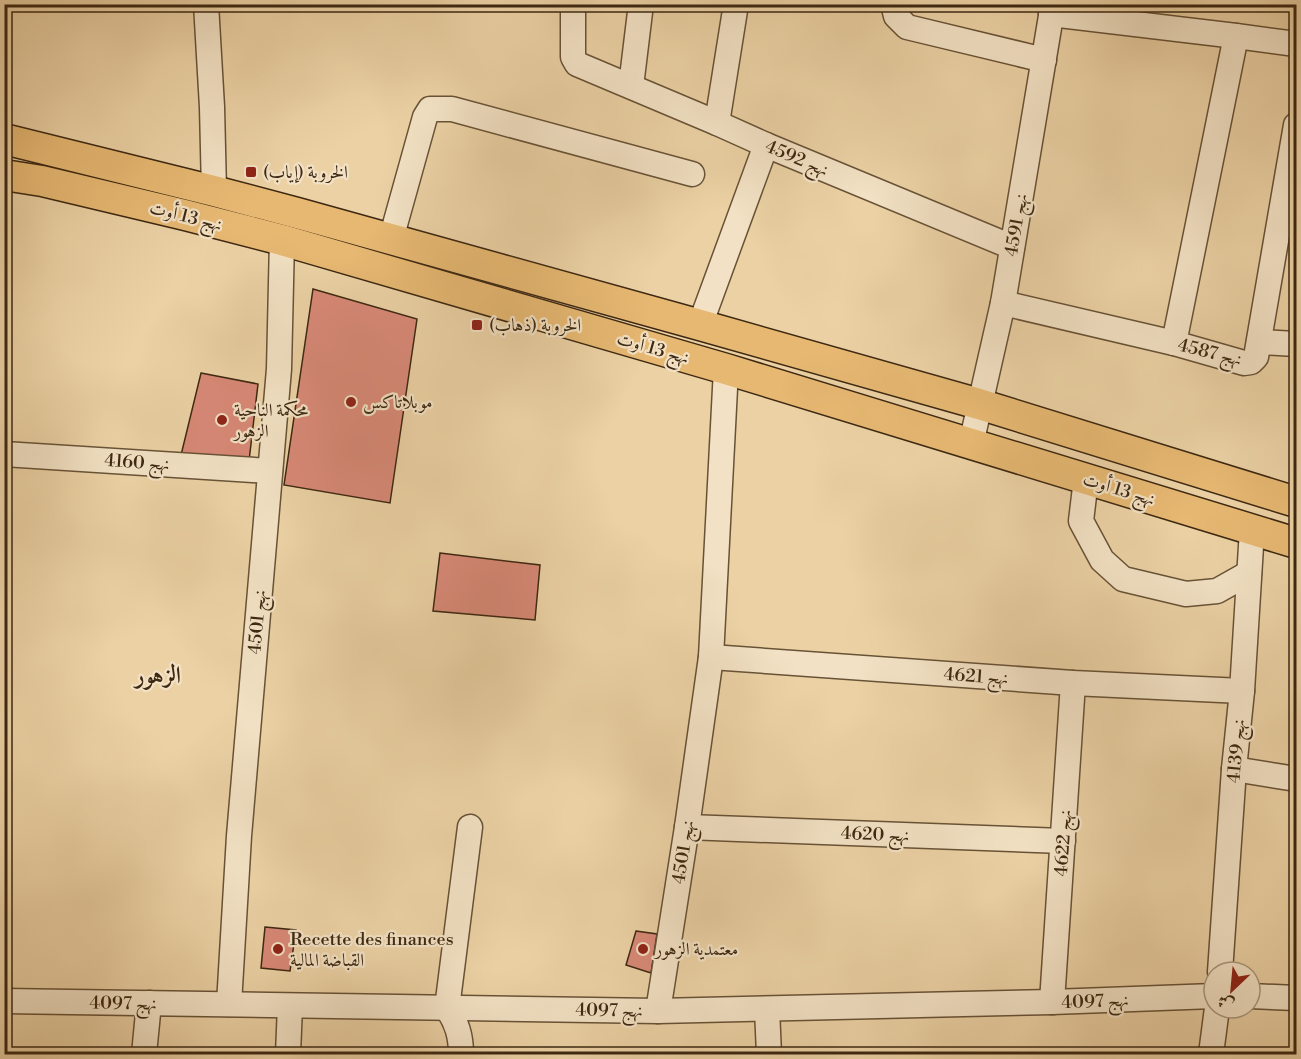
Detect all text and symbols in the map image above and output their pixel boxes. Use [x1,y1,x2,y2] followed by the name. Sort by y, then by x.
[760,135,832,186] street label: نهج 4592
[263,161,348,184] place label: الخروبة (إياب)
[244,165,258,179] marker: الخروبة (إياب)
[1000,192,1037,259] street label: نهج 4591
[146,194,225,241] street label: نهج 13 أوت
[489,314,581,337] place label: الخروبة (ذهاب)
[470,318,484,332] marker: الخروبة (ذهاب)
[613,325,692,374] street label: نهج 13 أوت
[1174,333,1244,375] street label: نهج 4587
[363,391,432,414] place label: موبلاتاكس
[344,395,358,409] marker: موبلاتاكس
[232,399,308,443] place label: محكمة الناحية الزهور
[215,413,229,427] marker: محكمة الناحية الزهور
[103,449,170,480] street label: نهج 4160
[1079,466,1158,515] street label: نهج 13 أوت
[243,589,276,656] street label: نهج 4501
[132,661,181,691] district label: الزهور
[943,663,1009,694] street label: نهج 4621
[1222,718,1255,784] street label: نهج 4139
[1050,809,1081,877] street label: نهج 4622
[667,818,704,886] street label: نهج 4501
[840,822,910,851] street label: نهج 4620
[290,928,454,972] place label: Recette des finances القباضة المالية
[653,938,738,961] place label: معتمدية الزهور
[271,942,285,956] marker: Recette des finances القباضة المالية
[636,942,650,956] marker: معتمدية الزهور
[1202,960,1262,1020] north arrow
[1061,989,1129,1018] street label: نهج 4097
[1214,990,1237,1015] text: ش
[89,991,157,1020] street label: نهج 4097
[575,998,643,1027] street label: نهج 4097

